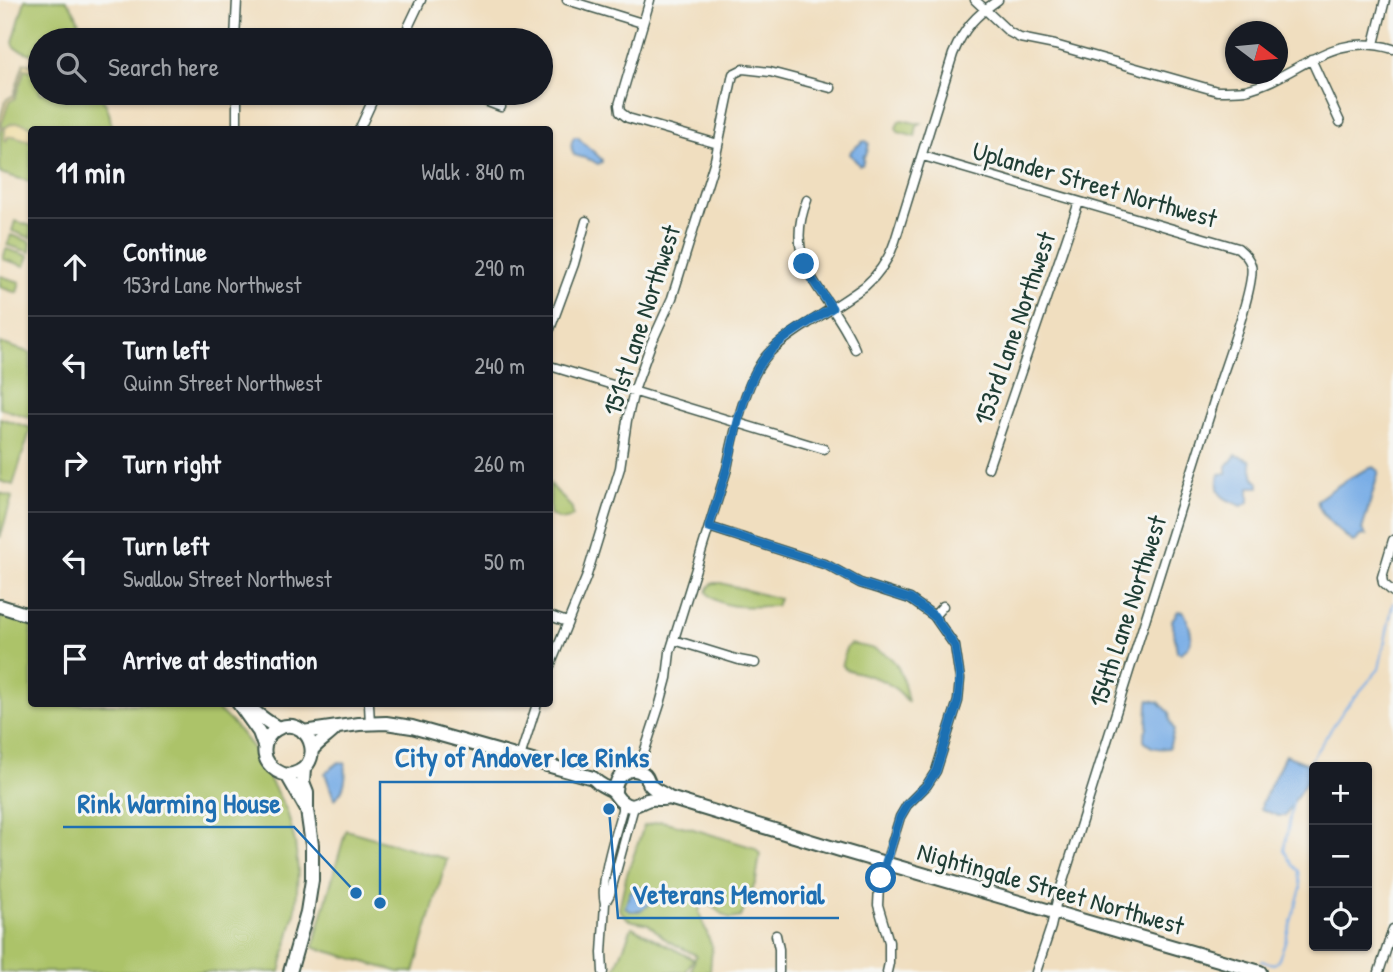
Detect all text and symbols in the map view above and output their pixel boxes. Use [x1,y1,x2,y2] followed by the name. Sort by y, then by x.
[1225,21,1288,84] north arrow
[28,28,553,105] search box
[52,48,90,86] icon: search
[108,49,219,84] text: Search here
[969,132,1222,236] street label: Uplander Street Northwest
[56,152,125,192] text: 11 min
[421,156,525,187] text: Walk · 840 m
[594,219,689,420] street label: 151st Lane Northwest
[965,226,1064,429] street label: 153rd Lane Northwest
[123,234,207,269] text: Continue
[56,248,94,286] icon: ahead
[788,248,819,279] route end
[475,252,525,283] text: 290 m
[123,269,301,300] text: 153rd Lane Northwest
[123,332,209,367] text: Turn left
[56,346,94,384] icon: left
[474,350,525,381] text: 240 m
[123,367,322,398] text: Quinn Street Northwest
[56,444,94,482] icon: right
[123,446,221,481] text: Turn right
[474,448,525,479] text: 260 m
[1080,510,1175,711] street label: 154th Lane Northwest
[123,528,209,563] text: Turn left
[56,542,94,580] icon: left
[484,546,525,577] text: 50 m
[123,563,332,594] text: Swallow Street Northwest
[56,640,94,678] icon: arrive
[123,642,318,677] text: Arrive at destination
[380,733,663,782] callout: City of Andover Ice Rinks
[395,738,649,777] text: City of Andover Ice Rinks
[1309,762,1372,951] map controls
[1309,762,1372,825] button: +
[63,778,294,827] callout: Rink Warming House
[77,784,281,823] text: Rink Warming House
[1309,825,1372,888] button: −
[914,833,1189,943] street label: Nightingale Street Northwest
[865,862,896,893] route start
[618,869,839,918] callout: Veterans Memorial
[632,875,825,913] text: Veterans Memorial
[1309,888,1372,951] button: locate

